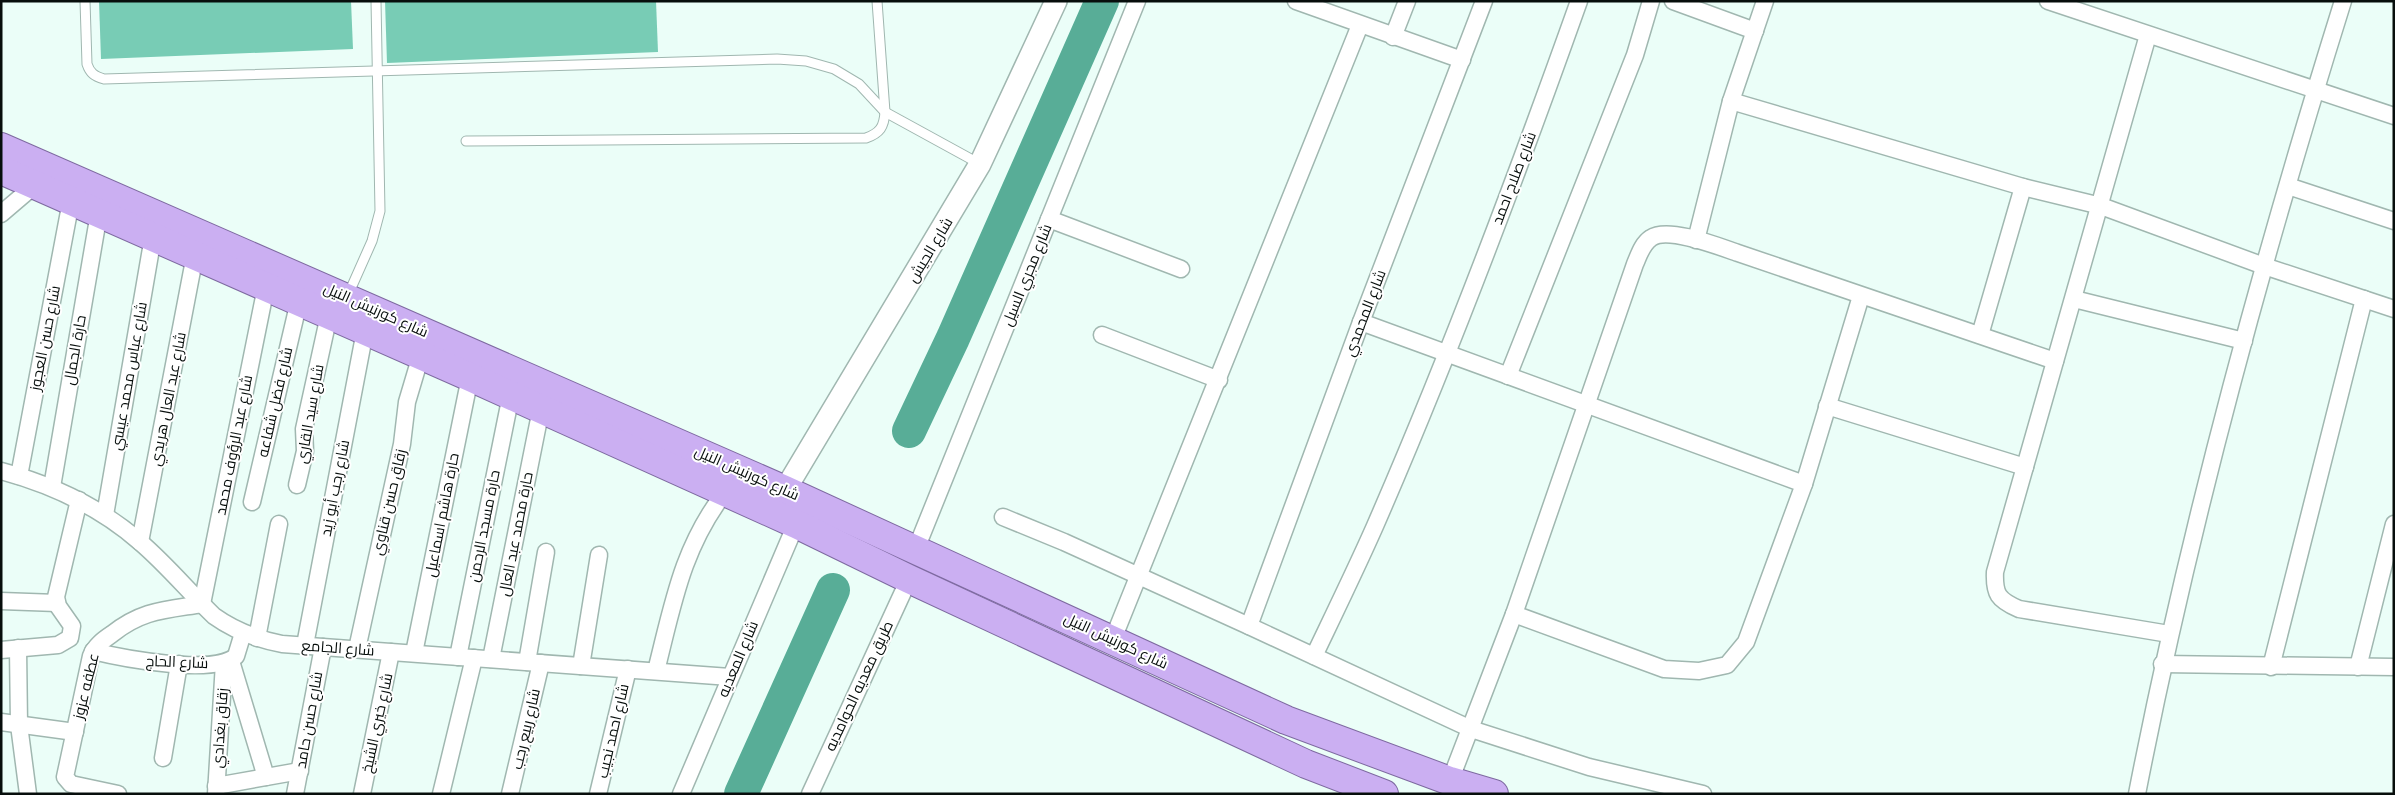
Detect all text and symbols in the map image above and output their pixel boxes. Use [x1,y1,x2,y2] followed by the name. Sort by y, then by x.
[1489,130,1542,228] street label: شارع صلاح احمد
[904,215,958,287] street label: شارع الجيش
[999,222,1058,330] street label: شارع مجري السيل
[1341,267,1393,360] street label: شارع المحمدي
[320,280,431,343] street label: شارع كورنيش النيل
[27,284,66,394] street label: شارع حسن العجوز
[108,301,154,452] street label: شارع عباس محمد عيسي
[61,314,92,387] street label: حارة الجمال
[147,331,193,468] street label: شارع عبد العال هريدي
[255,345,298,459] street label: شارع فضل شفاعه
[293,363,331,466] street label: شارع سيد القاري
[213,374,258,517] street label: شارع عبد الرؤوف محمد
[316,438,355,538] street label: شارع رجب أبو زيد
[691,443,802,506] street label: شارع كورنيش النيل
[369,447,413,558] street label: زقاق حسن قناوي
[422,452,465,579] street label: حارة هاشم اسماعيل
[465,469,506,584] street label: حارة مسجد الرحمن
[496,470,539,598] street label: حارة محمد عبد العال
[1060,610,1170,675] street label: شارع كورنيش النيل
[715,619,764,701] street label: شارع المعديه
[822,619,899,755] street label: طريق معديه الحوامديه
[301,637,375,662] street label: شارع الجامع
[70,651,105,722] street label: عطفه عزوز
[145,653,209,674] street label: شارع الحاج
[293,670,328,770] street label: شارع حسن حامد
[359,672,399,775] street label: شارع خيري الشيخ
[594,682,635,780] street label: شارع احمد نجيب
[209,687,235,769] street label: زقاق بغدادي
[509,687,546,772] street label: شارع ربيع رجب

